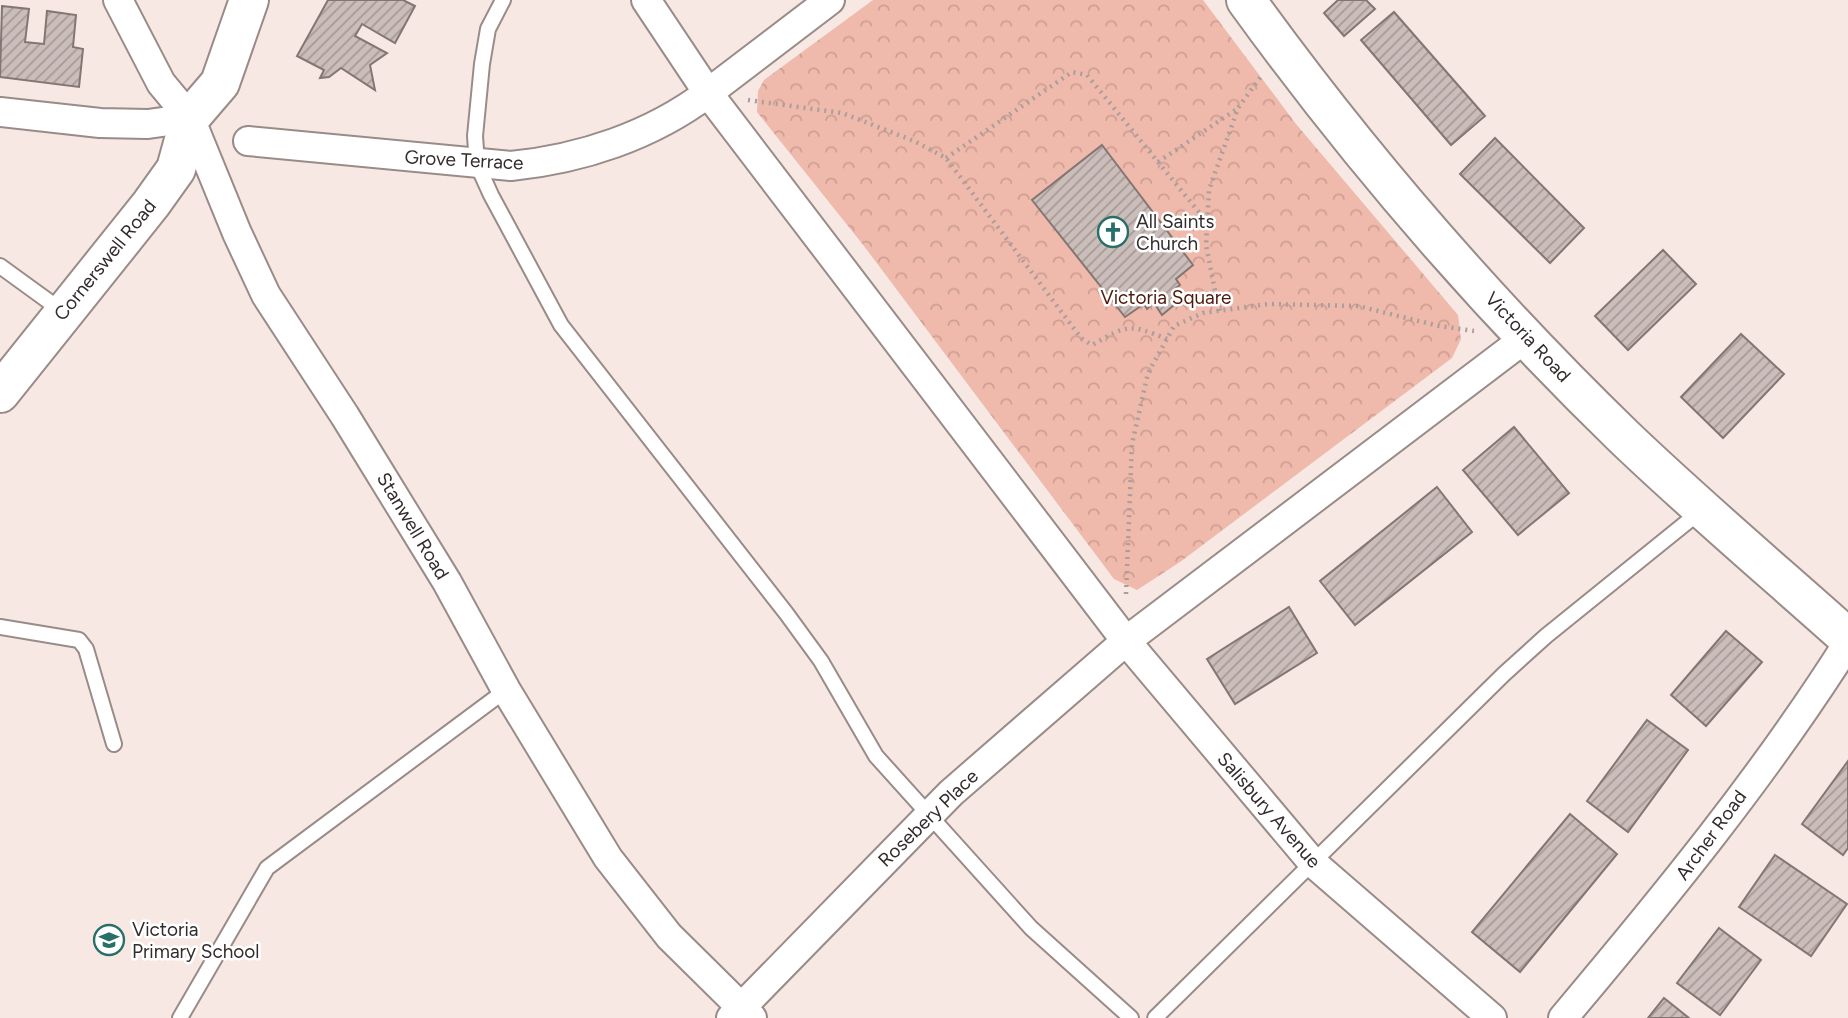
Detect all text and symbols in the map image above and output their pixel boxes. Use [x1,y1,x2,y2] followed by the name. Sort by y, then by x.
[404,145,524,175] street label: Grove Terrace
[49,195,161,325] street label: Cornerswell Road
[1136,210,1214,255] place label: All Saints Church
[1096,215,1130,249] church icon: All Saints Church
[1101,286,1231,309] park label: Victoria Square
[1480,287,1576,387] street label: Victoria Road
[372,468,454,584] street label: Stanwell Road
[1212,747,1326,873] street label: Salisbury Avenue
[873,764,983,872] street label: Rosebery Place
[1671,786,1751,884] street label: Archer Road
[132,918,260,963] place label: Victoria Primary School
[92,923,126,957] school or university icon: Victoria Primary School

